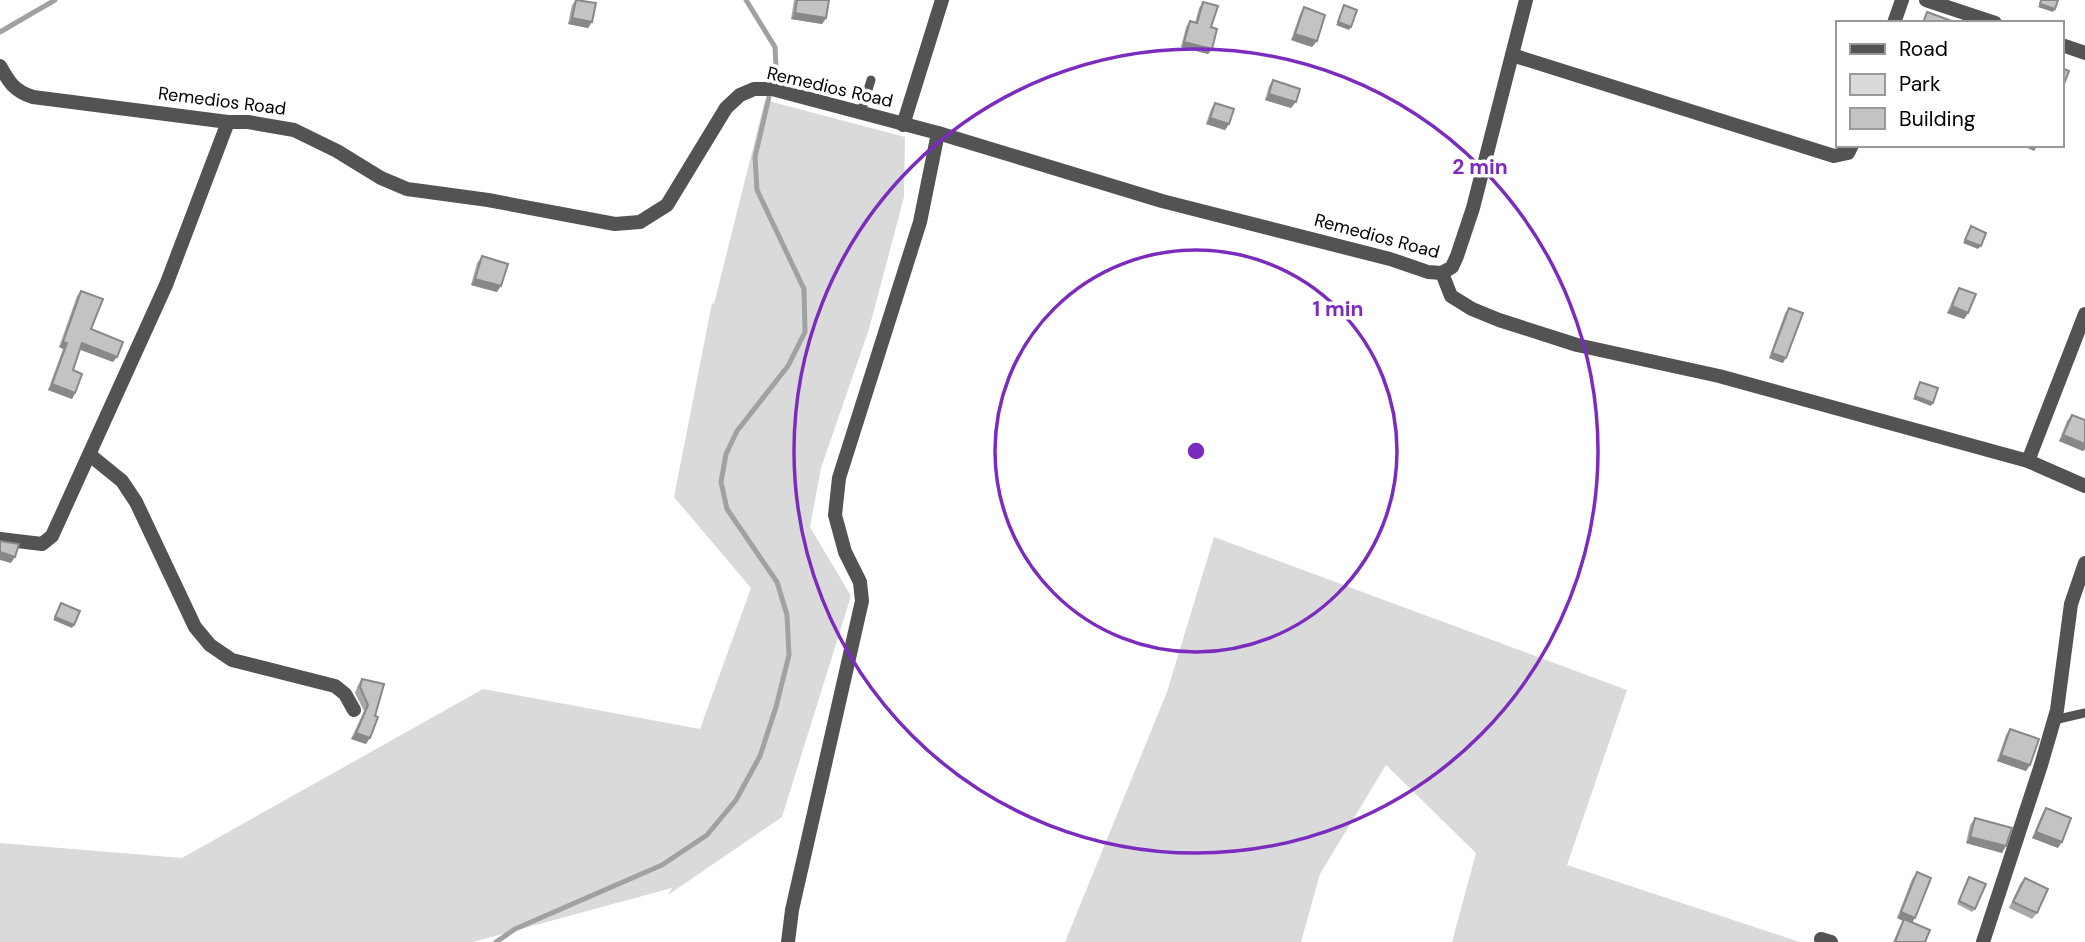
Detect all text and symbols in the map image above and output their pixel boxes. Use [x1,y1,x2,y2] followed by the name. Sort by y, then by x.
[1836,21,2064,147] legend
[1899,35,1948,63] text: Road
[765,61,895,113] street label: Remedios Road
[1899,70,1941,98] text: Park
[157,81,287,121] street label: Remedios Road
[1899,105,1976,133] text: Building
[1452,153,1508,181] text: 2 min
[1312,208,1442,264] street label: Remedios Road
[1312,295,1364,323] text: 1 min
[1184,439,1208,463] centre of rings

